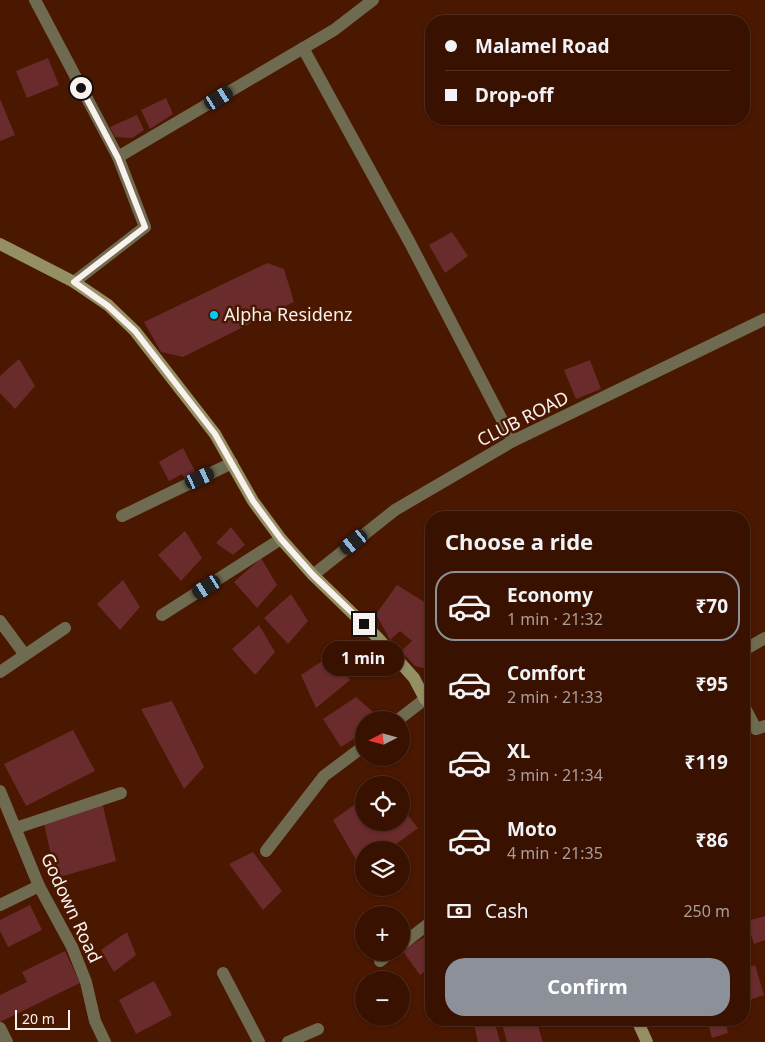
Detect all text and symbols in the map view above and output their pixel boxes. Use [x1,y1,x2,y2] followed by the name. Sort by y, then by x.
[475,33,610,59] text: Malamel Road
[70,77,92,99] route start
[475,82,554,108] text: Drop-off
[202,84,235,112] car
[224,302,353,326] place label: Alpha Residenz
[208,309,220,321] marker: Alpha Residenz
[473,385,572,451] street label: CLUB ROAD
[183,465,216,491] car
[445,526,593,556] text: Choose a ride
[337,527,370,557] car
[190,573,223,601] car
[507,582,593,608] text: Economy
[447,584,492,629] icon: car
[695,593,728,619] text: ₹70
[507,608,603,630] text: 1 min · 21:32
[353,613,375,635] route end
[323,642,405,676] callout: 1 min
[341,647,385,669] text: 1 min
[507,660,586,686] text: Comfort
[447,662,492,707] icon: car
[695,671,728,697] text: ₹95
[507,686,603,708] text: 2 min · 21:33
[355,711,410,766] north arrow
[355,711,410,1026] map controls
[507,738,530,764] text: XL
[447,740,492,785] icon: car
[685,749,728,775] text: ₹119
[507,764,603,786] text: 3 min · 21:34
[355,776,410,831] button: locate
[507,816,557,842] text: Moto
[447,818,492,863] icon: car
[695,827,728,853] text: ₹86
[355,841,410,896] button: layers
[507,842,603,864] text: 4 min · 21:35
[36,849,108,966] street label: Godown Road
[445,897,473,925] icon: cash
[485,898,529,924] text: Cash
[683,900,730,922] text: 250 m
[355,906,410,961] button: +
[445,958,730,1016] button: Confirm
[355,971,410,1026] button: −
[15,1007,70,1030] scale bar
[22,1009,55,1028] text: 20 m

